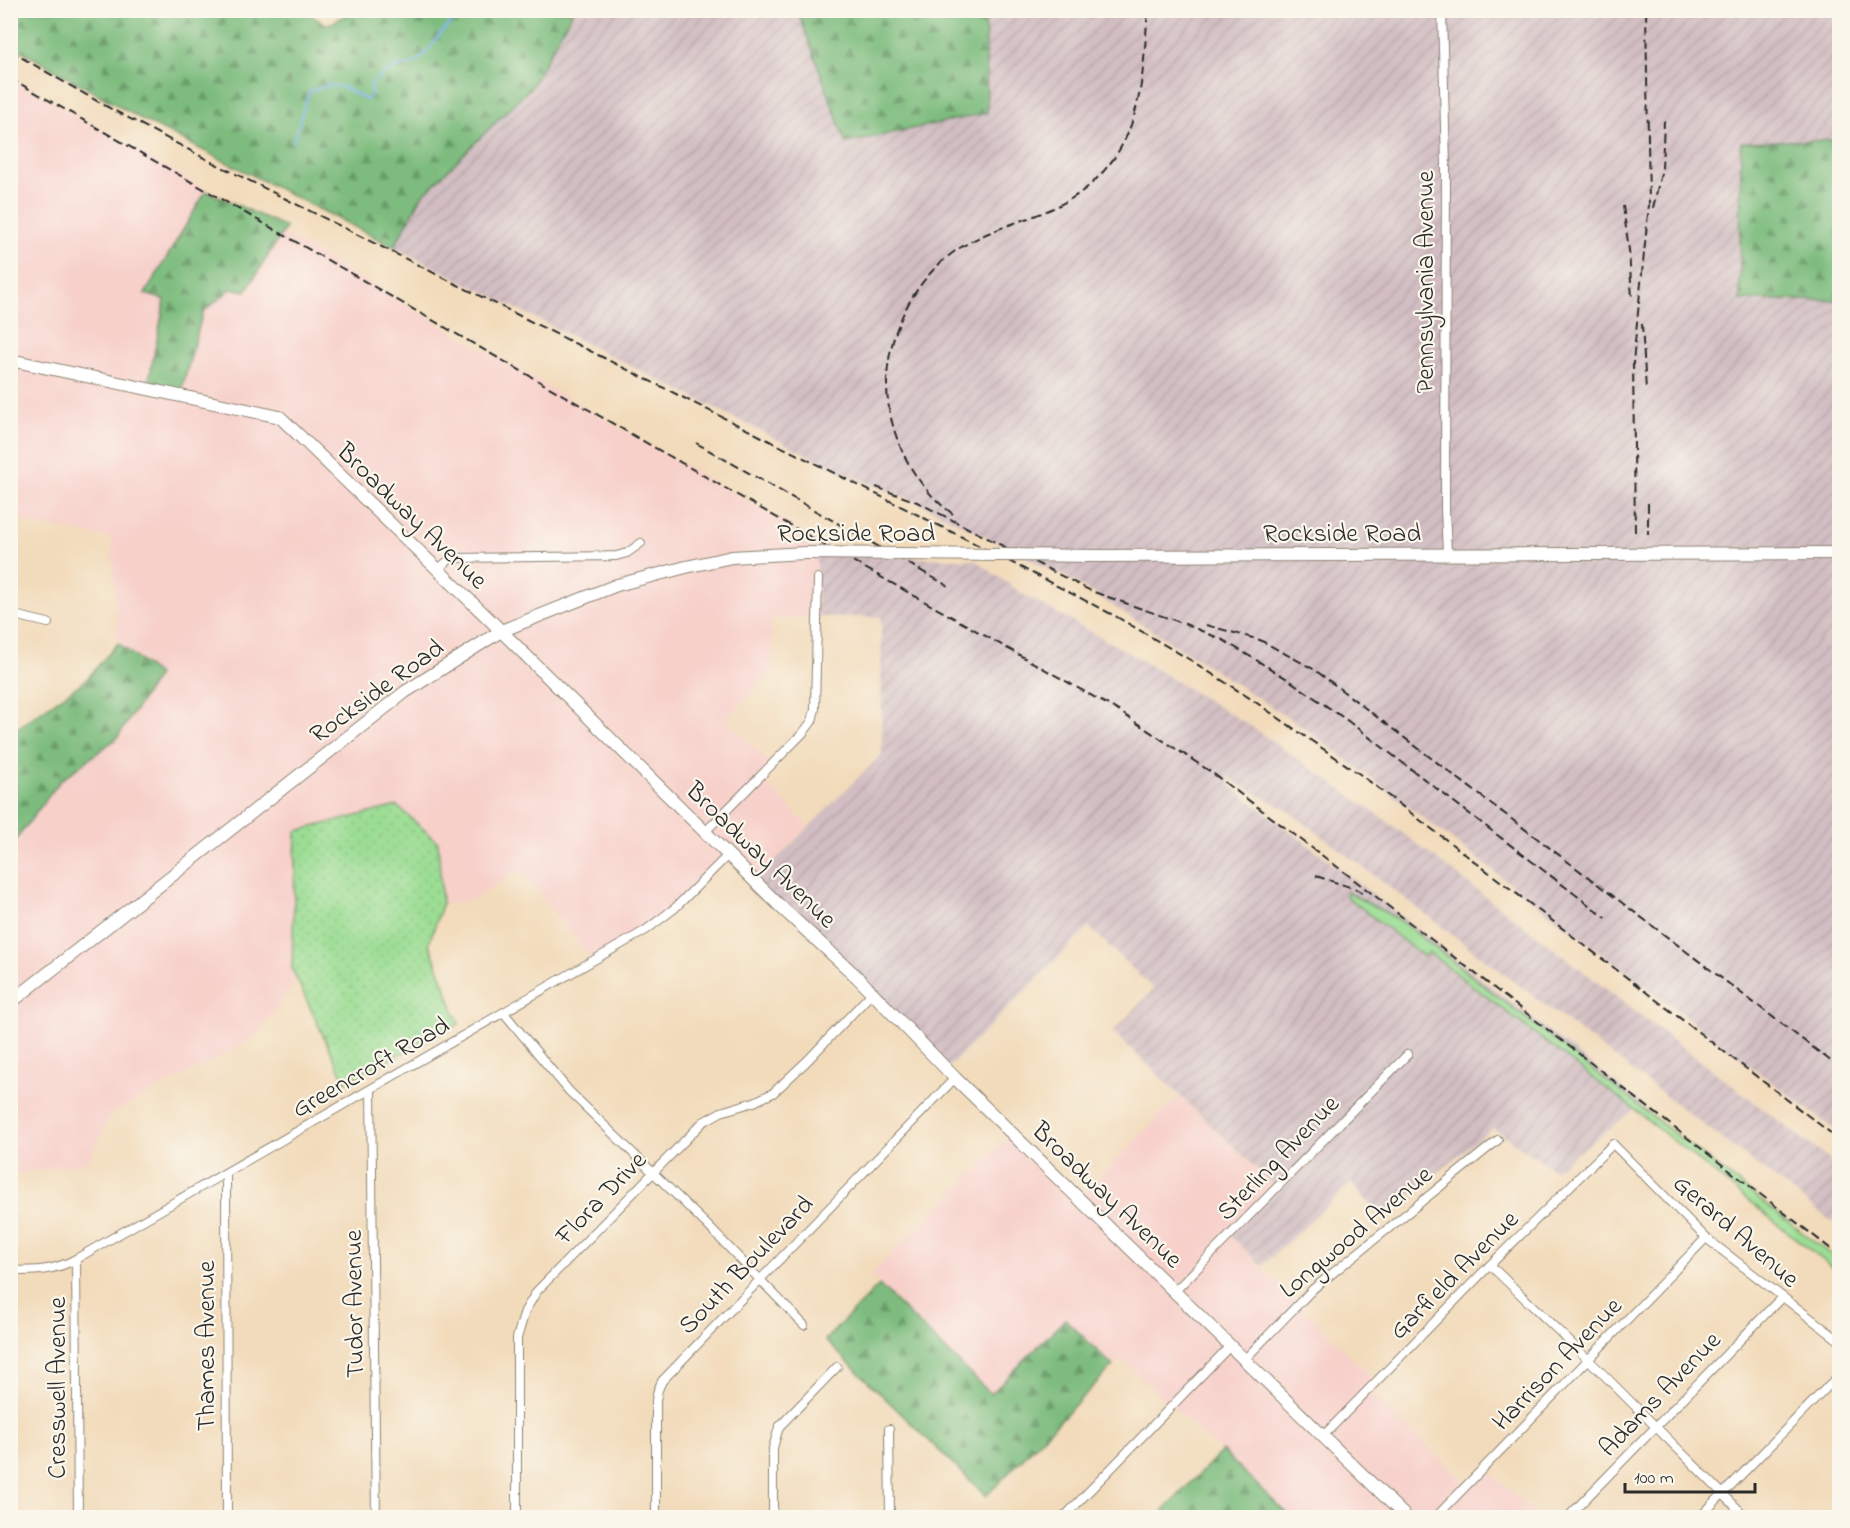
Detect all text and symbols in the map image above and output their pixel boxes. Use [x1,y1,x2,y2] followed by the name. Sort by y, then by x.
[1408,170,1446,393] street label: Pennsylvania Avenue
[326,434,495,600] street label: Broadway Avenue
[777,516,935,554] street label: Rockside Road
[1263,516,1421,554] street label: Rockside Road
[303,630,453,754] street label: Rockside Road
[675,773,844,939] street label: Broadway Avenue
[286,1008,458,1129] street label: Greencroft Road
[1209,1087,1350,1231] street label: Sterling Avenue
[1021,1113,1190,1279] street label: Broadway Avenue
[547,1143,657,1255] street label: Flora Drive
[1272,1157,1442,1309] street label: Longwood Avenue
[1663,1166,1807,1298] street label: Gerard Avenue
[671,1187,824,1344] street label: South Boulevard
[1382,1202,1529,1350] street label: Garfield Avenue
[336,1229,376,1379] street label: Tudor Avenue
[189,1260,227,1431] street label: Thames Avenue
[1484,1289,1632,1441] street label: Harrison Avenue
[40,1297,78,1479] street label: Cresswell Avenue
[1591,1323,1731,1467] street label: Adams Avenue
[1625,1456,1756,1494] scale bar
[1634,1466,1674,1492] text: 100 m

